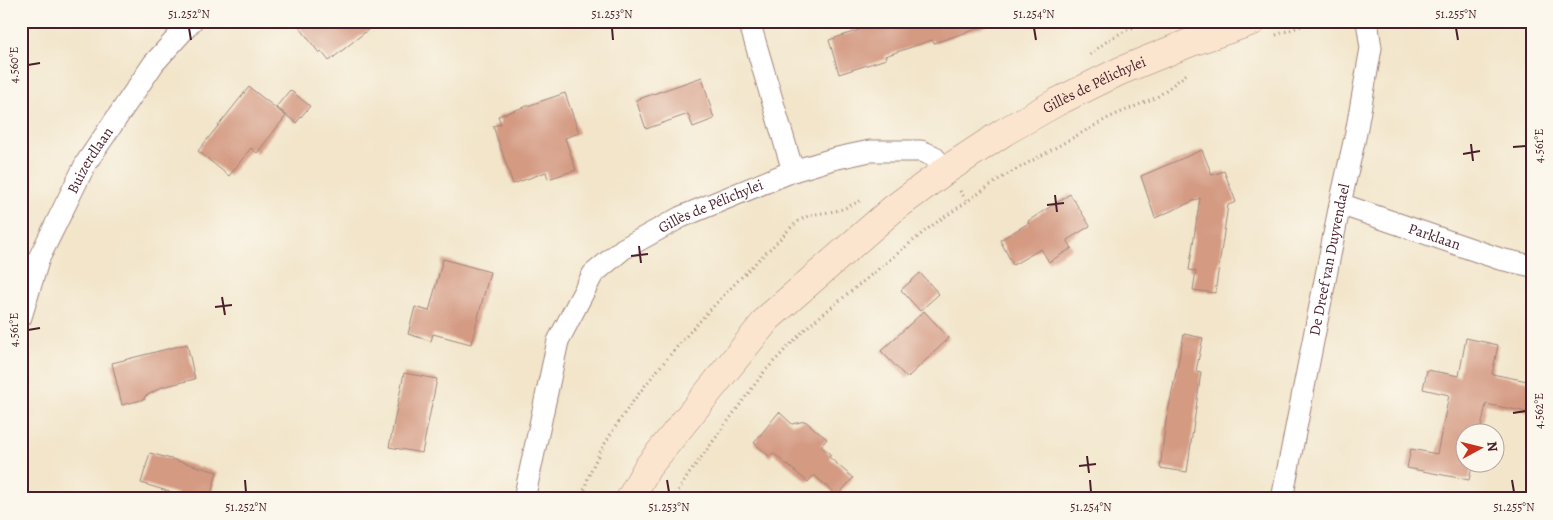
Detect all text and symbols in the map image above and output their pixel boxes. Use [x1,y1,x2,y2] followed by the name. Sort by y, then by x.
[168,6,210,22] text: 51.252°N
[591,6,633,22] text: 51.253°N
[1013,6,1055,22] text: 51.254°N
[1435,6,1477,22] text: 51.255°N
[6,47,22,83] text: 4.560°E
[1039,52,1149,118] street label: Gillès de Pélichylei
[62,123,118,197] street label: Buizerdlaan
[1531,129,1547,163] text: 4.561°E
[654,174,766,238] street label: Gillès de Pélichylei
[1304,181,1354,337] street label: De Dreef van Duyvendael
[1406,218,1463,255] street label: Parklaan
[6,313,22,347] text: 4.561°E
[1531,393,1547,429] text: 4.562°E
[1456,422,1506,472] north arrow
[1482,440,1502,453] text: N
[225,499,267,515] text: 51.252°N
[648,499,690,515] text: 51.253°N
[1070,499,1112,515] text: 51.254°N
[1493,499,1535,515] text: 51.255°N

